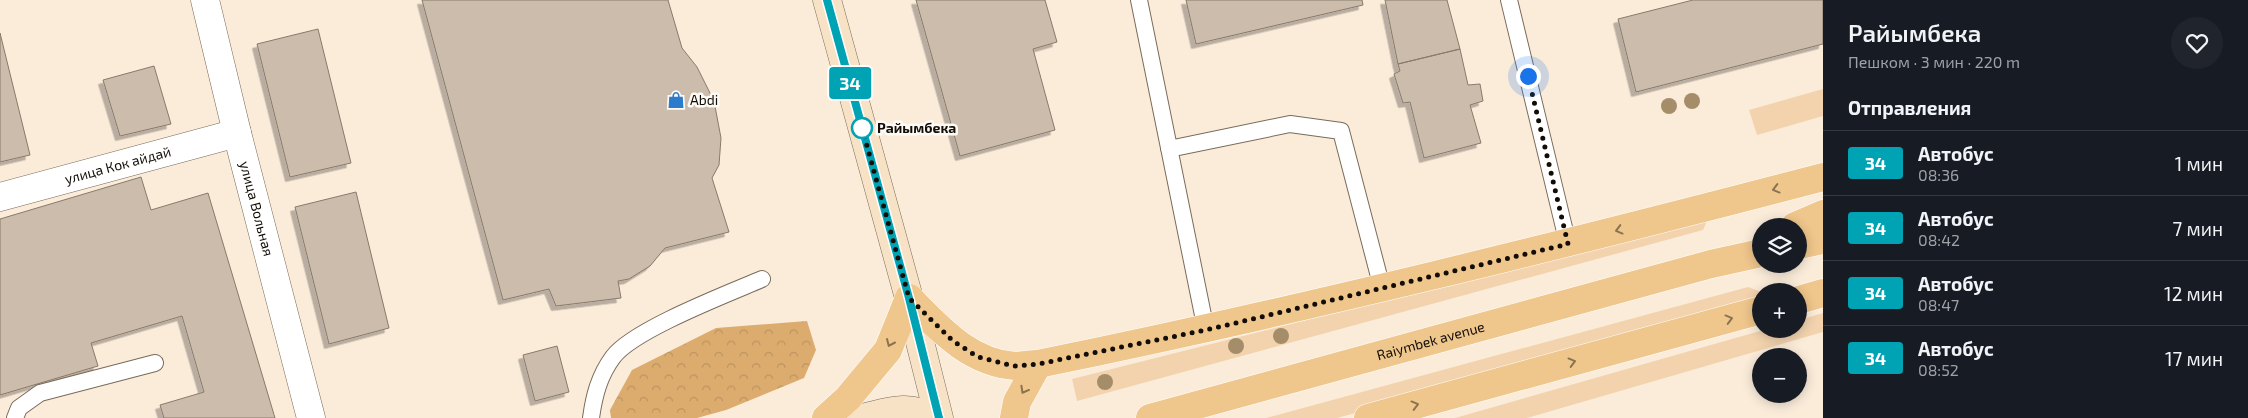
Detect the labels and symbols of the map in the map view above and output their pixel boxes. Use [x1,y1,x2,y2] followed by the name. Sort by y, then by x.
[1516,64,1541,89] your location
[828,67,872,99] line badge: 34
[666,90,686,110] shop icon: Abdi
[690,91,718,108] place label: Abdi
[851,117,873,139] marker: Райымбека
[877,119,956,136] place label: Райымбека
[63,142,173,187] street label: улица Кок айдай
[237,159,278,258] street label: улица Вольная
[1771,183,1780,194] one-way arrow
[1615,225,1623,235] one-way arrow
[1724,315,1732,325] one-way arrow
[1375,318,1486,363] street label: Raiymbek avenue
[886,338,897,347] one-way arrow
[1567,358,1575,368] one-way arrow
[1020,385,1030,394] one-way arrow
[1411,400,1420,411] one-way arrow

